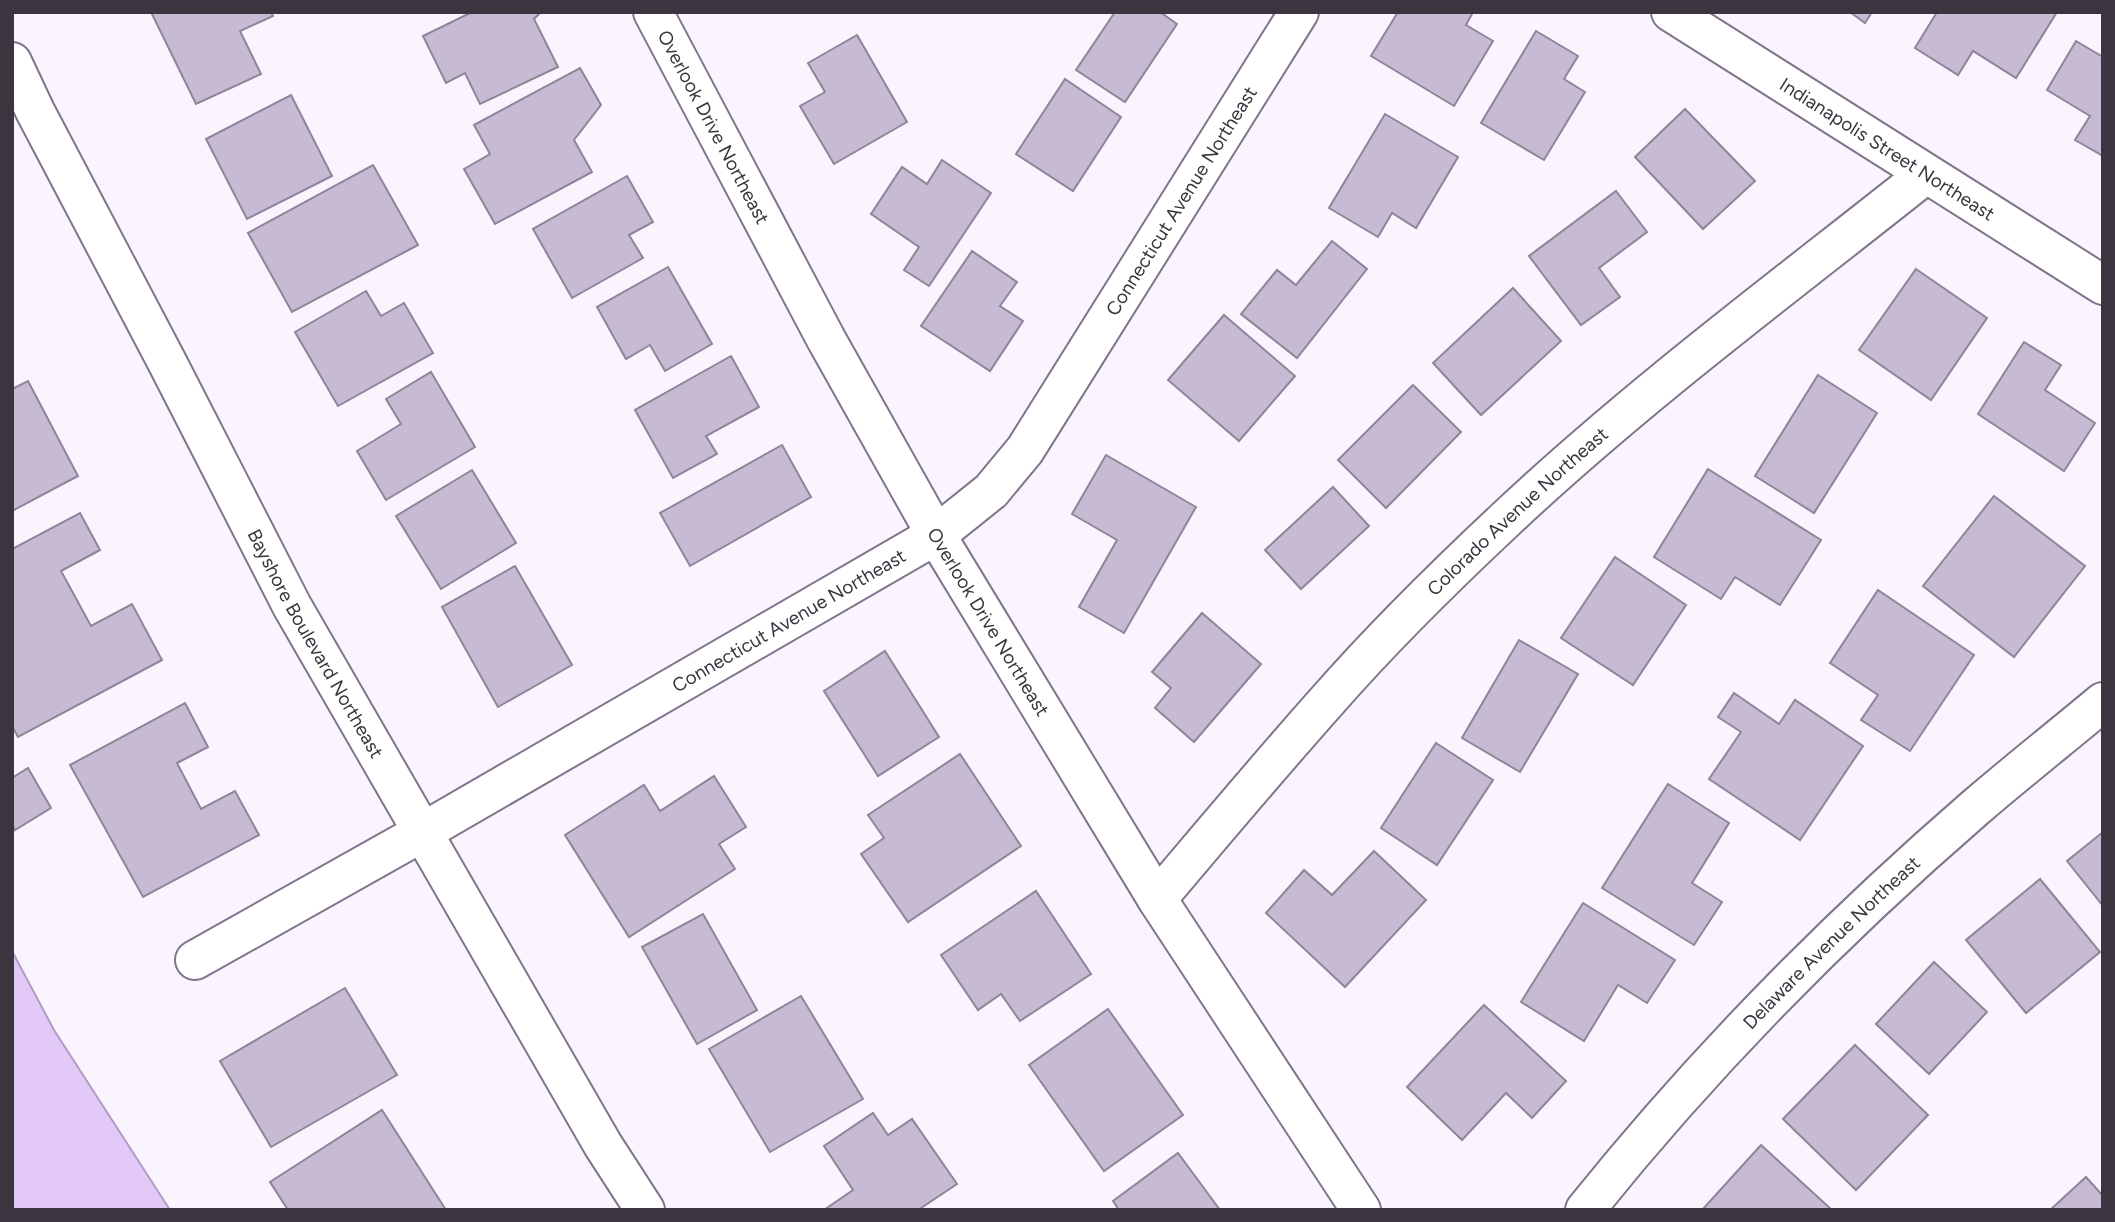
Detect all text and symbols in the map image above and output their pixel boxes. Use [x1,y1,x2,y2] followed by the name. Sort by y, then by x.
[653,26,775,228] street label: Overlook Drive Northeast
[1776,72,1999,225] street label: Indianapolis Street Northeast
[1101,82,1261,320] street label: Connecticut Avenue Northeast
[1422,422,1612,600] street label: Colorado Avenue Northeast
[923,523,1055,720] street label: Overlook Drive Northeast
[243,525,389,762] street label: Bayshore Boulevard Northeast
[668,544,910,697] street label: Connecticut Avenue Northeast
[1738,851,1924,1034] street label: Delaware Avenue Northeast

